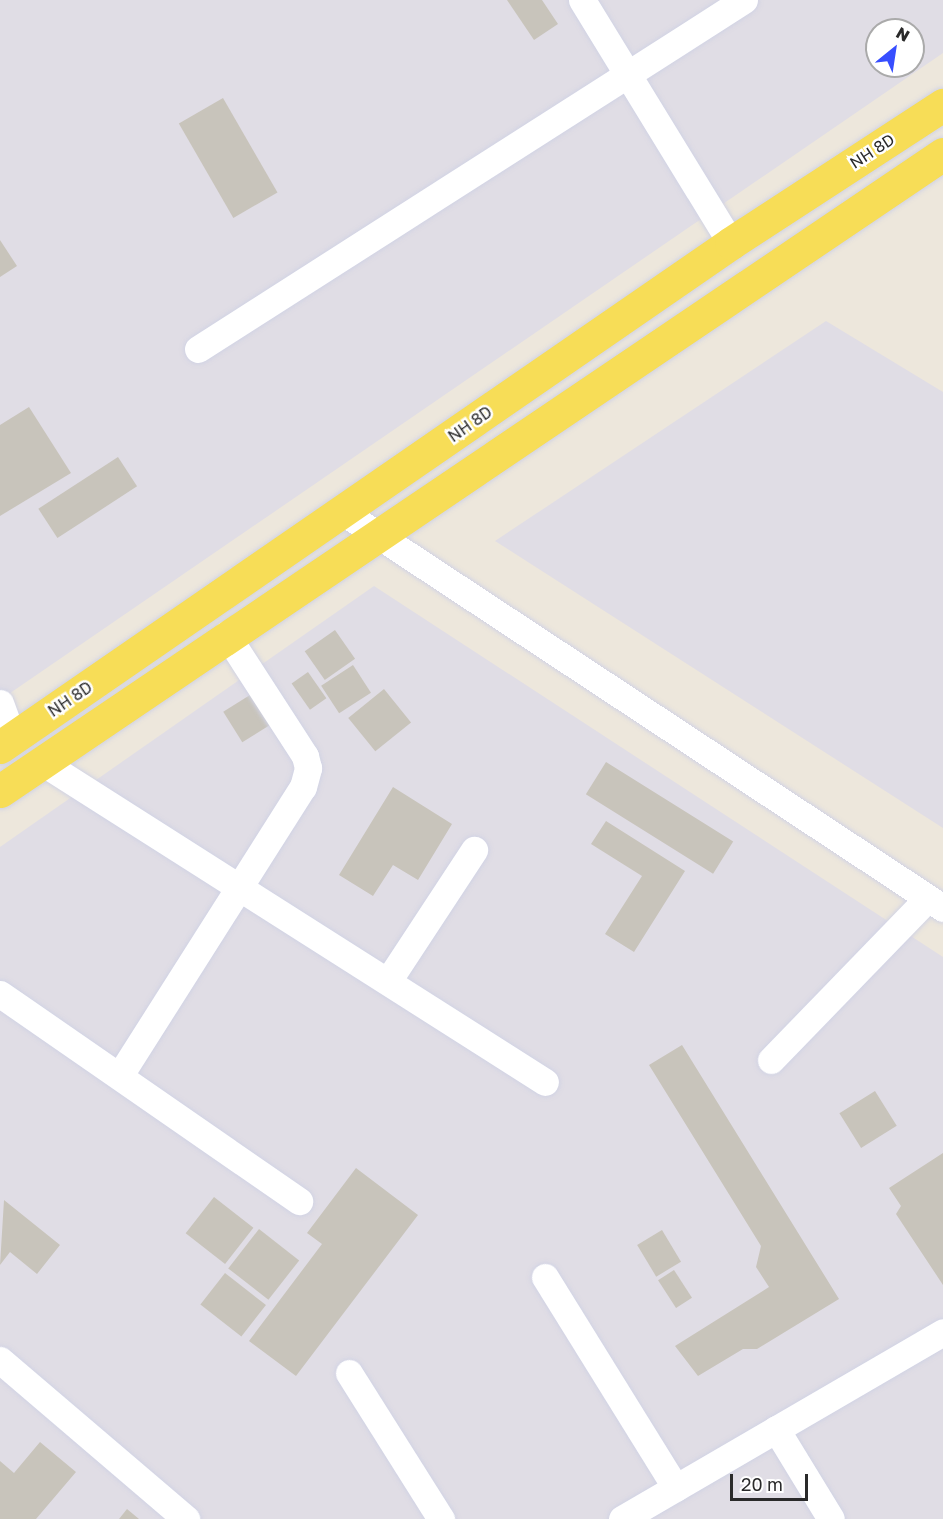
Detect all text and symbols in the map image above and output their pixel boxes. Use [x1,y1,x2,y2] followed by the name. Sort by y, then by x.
[865,18,925,78] north arrow
[893,22,913,46] text: N
[846,130,898,172] street label: NH 8D
[444,402,496,446] street label: NH 8D
[44,677,96,721] street label: NH 8D
[733,1462,811,1500] scale bar
[741,1473,783,1495] text: 20 m

